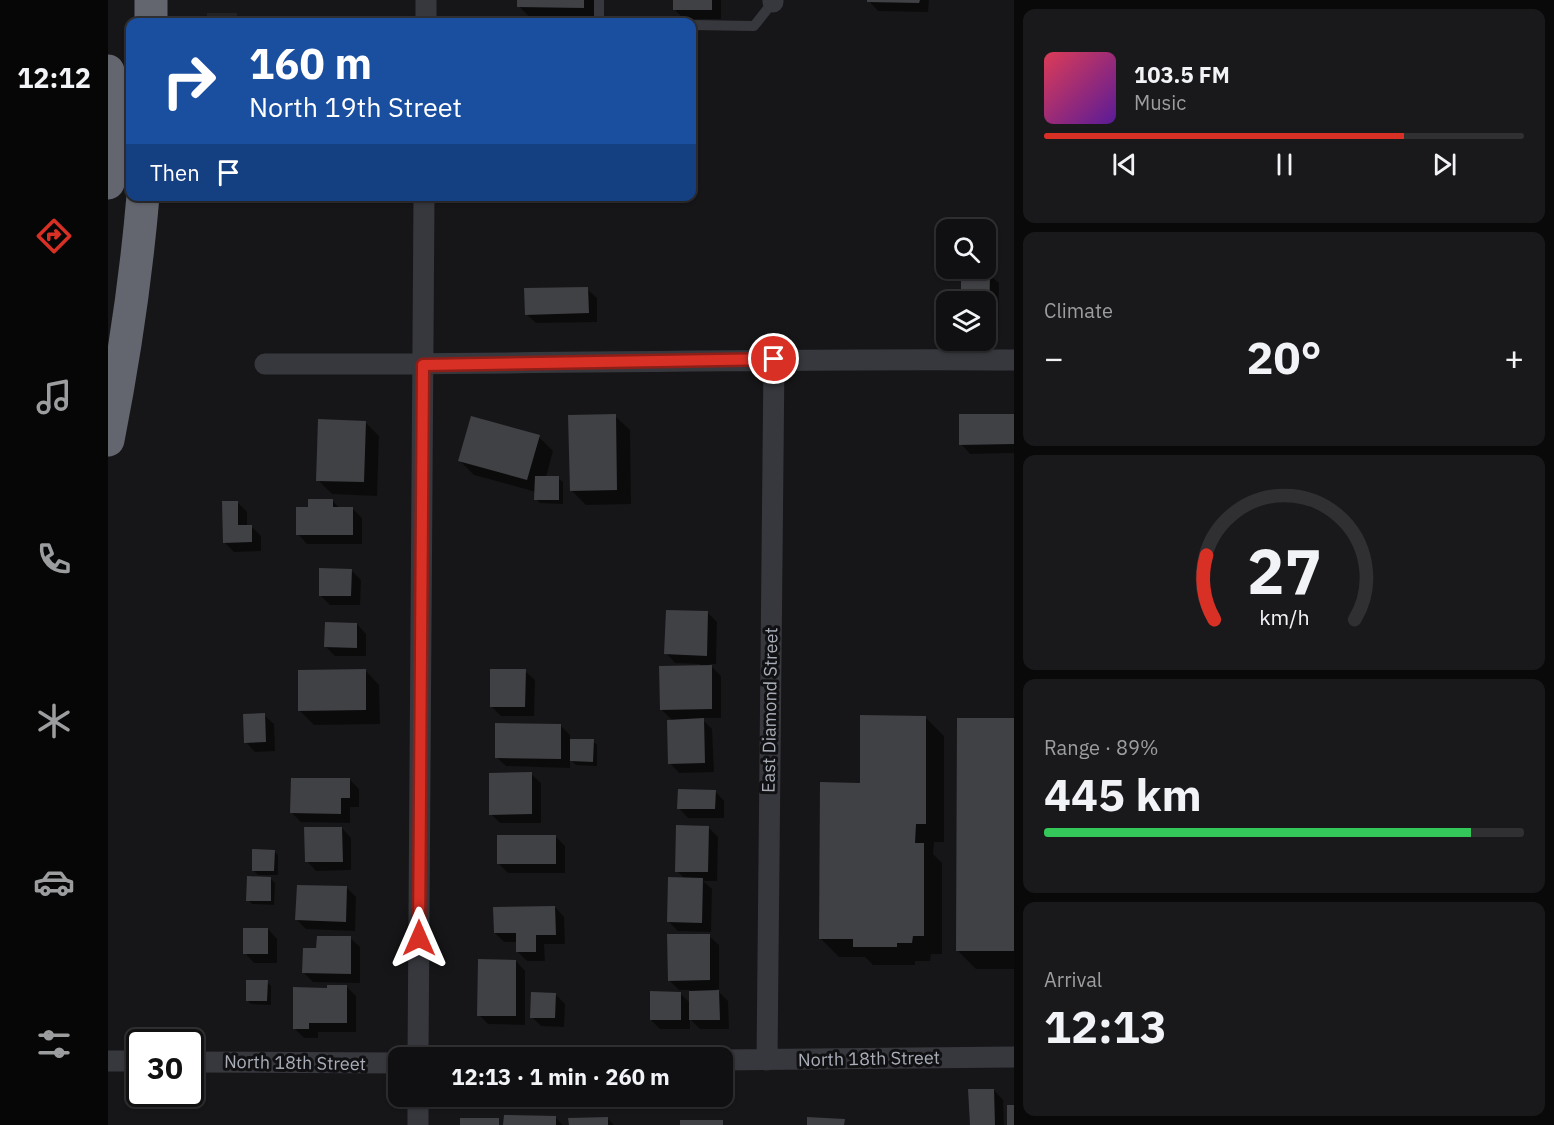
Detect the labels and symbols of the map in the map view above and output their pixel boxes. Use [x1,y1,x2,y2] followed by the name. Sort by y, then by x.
[748,333,799,384] pin
[757,627,782,793] street label: East Diamond Street
[387,906,451,970] position arrow
[126,1029,204,1107] speed limit sign: 30
[798,1046,940,1071] street label: North 18th Street
[224,1050,366,1075] street label: North 18th Street

